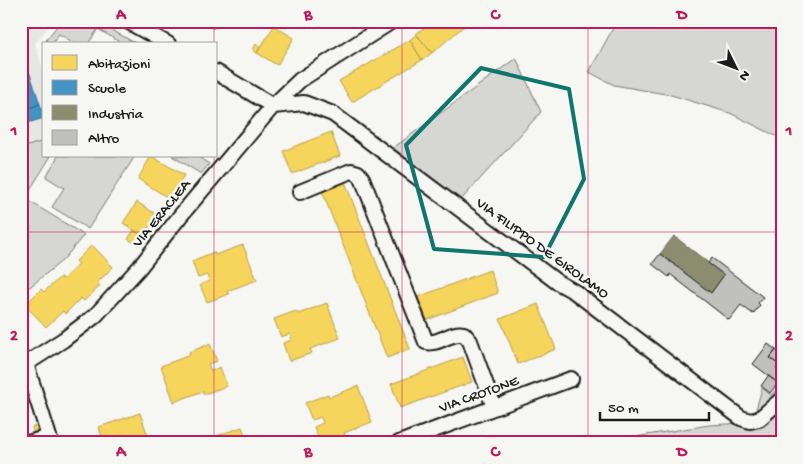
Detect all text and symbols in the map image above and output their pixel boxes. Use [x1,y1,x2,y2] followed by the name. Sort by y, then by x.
[115,7,127,26] text: A
[303,7,313,26] text: B
[490,7,501,26] text: C
[675,7,688,26] text: D
[42,42,218,158] legend
[710,42,760,92] north arrow
[88,56,151,74] text: Abitazioni
[734,66,753,84] text: N
[88,80,126,98] text: Scuole
[88,106,144,124] text: Industria
[10,123,17,142] text: 1
[785,123,792,142] text: 1
[88,130,120,148] text: Altro
[129,175,196,252] street label: VIA ERACLEA
[471,194,612,303] street label: VIA FILIPPO DE GIROLAMO
[10,328,18,347] text: 2
[785,328,793,347] text: 2
[436,372,522,418] street label: VIA CROTONE
[600,389,709,421] scale bar
[608,400,639,418] text: 50 m
[115,444,127,463] text: A
[303,444,313,463] text: B
[490,444,501,463] text: C
[675,444,688,463] text: D

